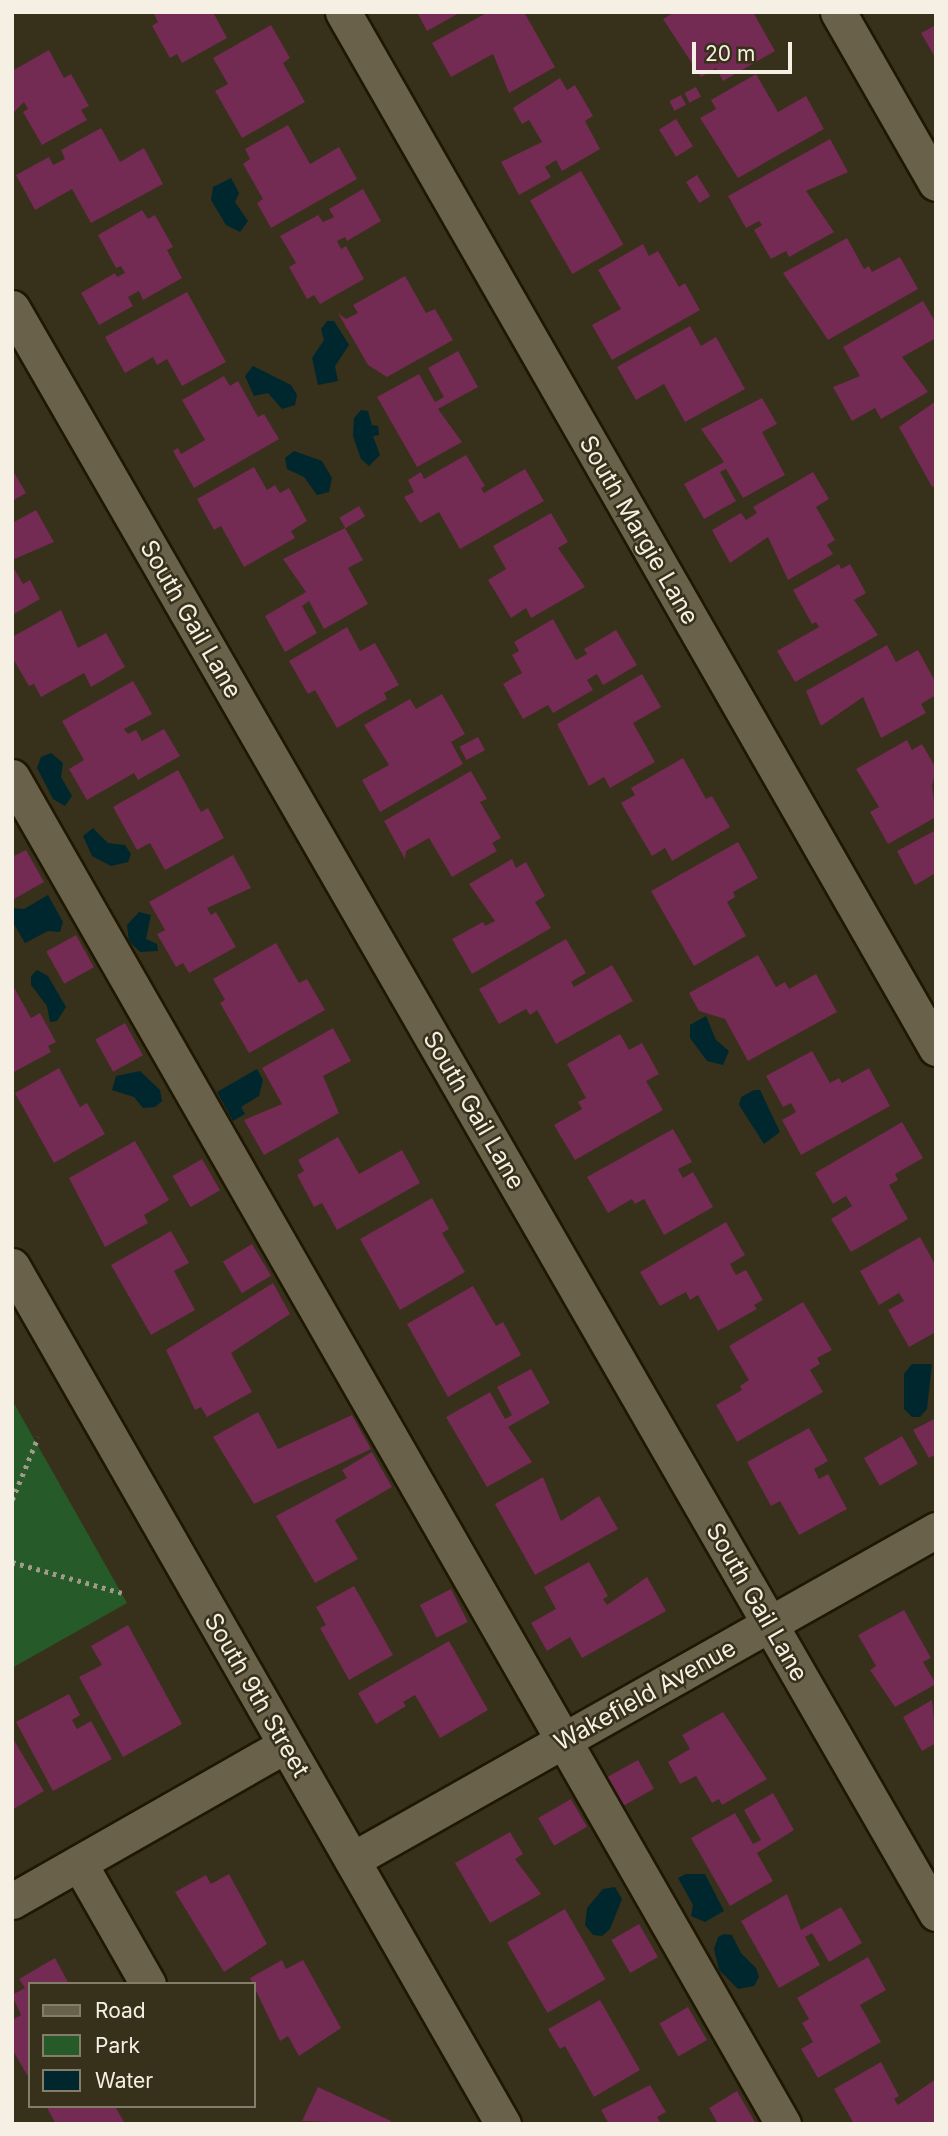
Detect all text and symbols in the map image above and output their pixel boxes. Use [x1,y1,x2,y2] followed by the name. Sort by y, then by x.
[696,28,796,72] scale bar
[705,41,755,66] text: 20 m
[573,431,705,629] street label: South Margie Lane
[134,535,248,703] street label: South Gail Lane
[417,1026,531,1194] street label: South Gail Lane
[700,1518,814,1686] street label: South Gail Lane
[198,1608,316,1782] street label: South 9th Street
[549,1633,741,1757] street label: Wakefield Avenue
[28,1982,256,2108] legend
[95,1998,146,2023] text: Road
[95,2033,140,2058] text: Park
[95,2068,153,2093] text: Water

